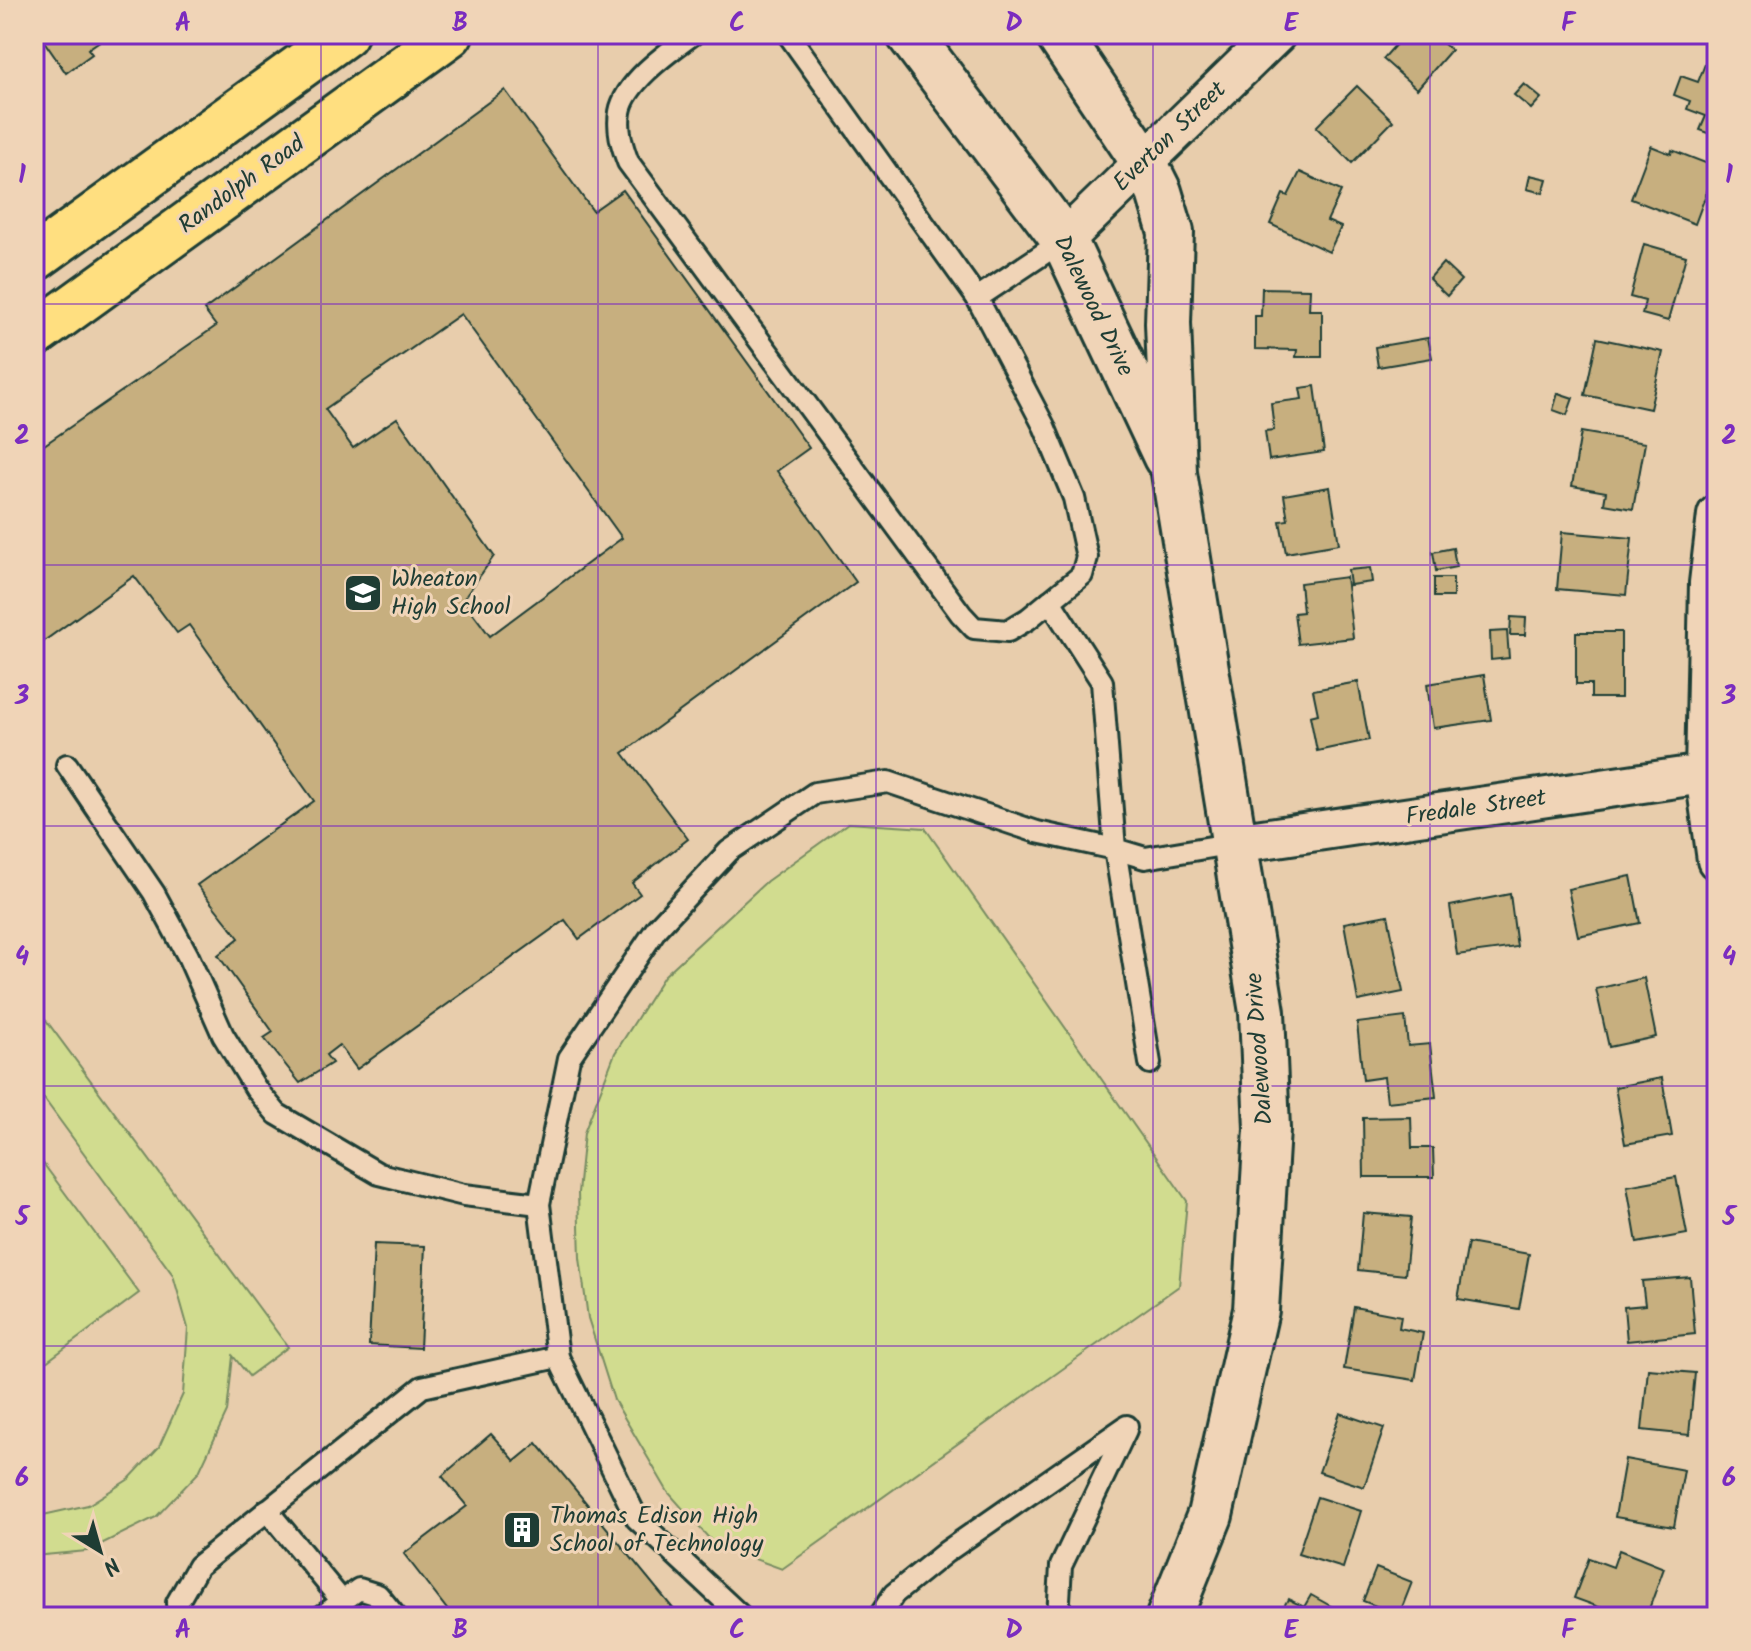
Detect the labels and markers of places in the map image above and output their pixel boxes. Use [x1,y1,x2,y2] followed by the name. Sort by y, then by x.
[391,560,511,627] place label: Wheaton High School
[342,572,384,614] school or university icon: Wheaton High School
[550,1497,764,1564] place label: Thomas Edison High School of Technology
[501,1509,543,1551] building icon: Thomas Edison High School of Technology

